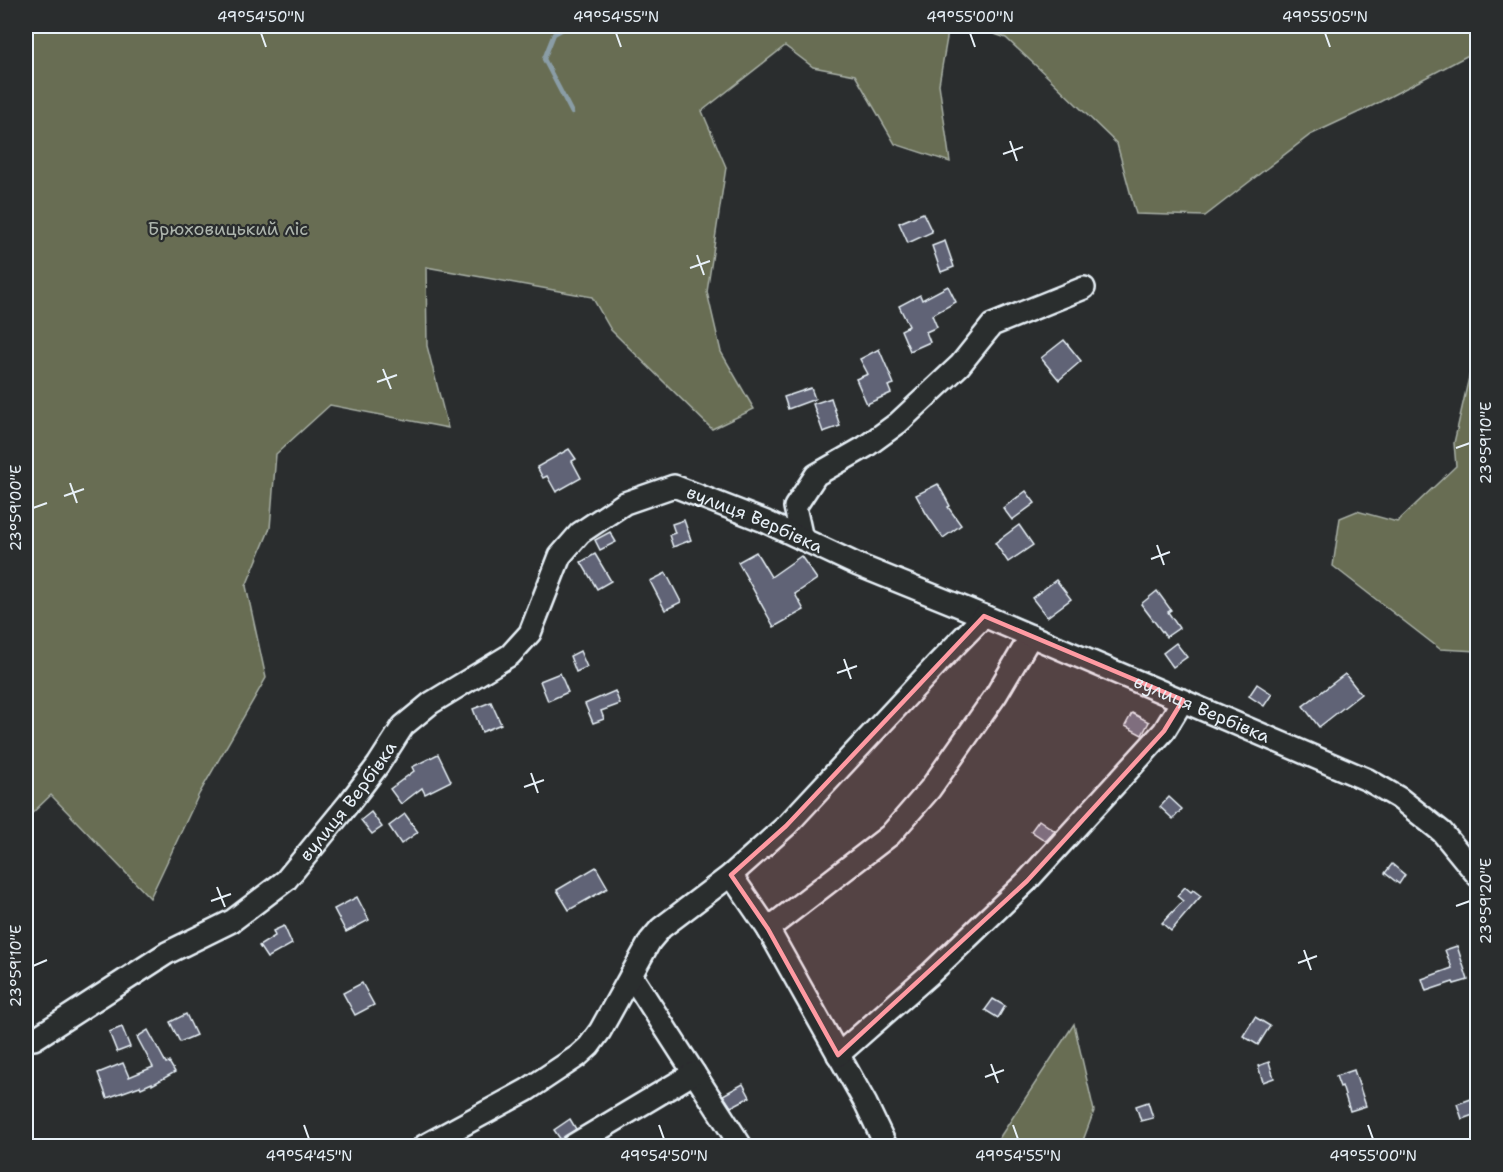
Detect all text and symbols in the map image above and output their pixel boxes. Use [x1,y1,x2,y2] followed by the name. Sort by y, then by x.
[217,7,305,27] text: 49°54'50"N
[573,7,659,27] text: 49°54'55"N
[926,7,1014,27] text: 49°55'00"N
[1282,7,1368,27] text: 49°55'05"N
[148,217,308,241] park label: Брюховицький ліс
[1476,402,1496,484] text: 23°59'10"E
[6,465,26,551] text: 23°59'00"E
[683,480,827,559] street label: вулиця Вербівка
[1130,669,1274,749] street label: вулиця Вербівка
[294,737,402,866] street label: вулиця Вербівка
[1476,858,1496,944] text: 23°59'20"E
[6,925,26,1007] text: 23°59'10"E
[266,1146,352,1166] text: 49°54'45"N
[620,1146,708,1166] text: 49°54'50"N
[975,1146,1061,1166] text: 49°54'55"N
[1329,1146,1417,1166] text: 49°55'00"N

